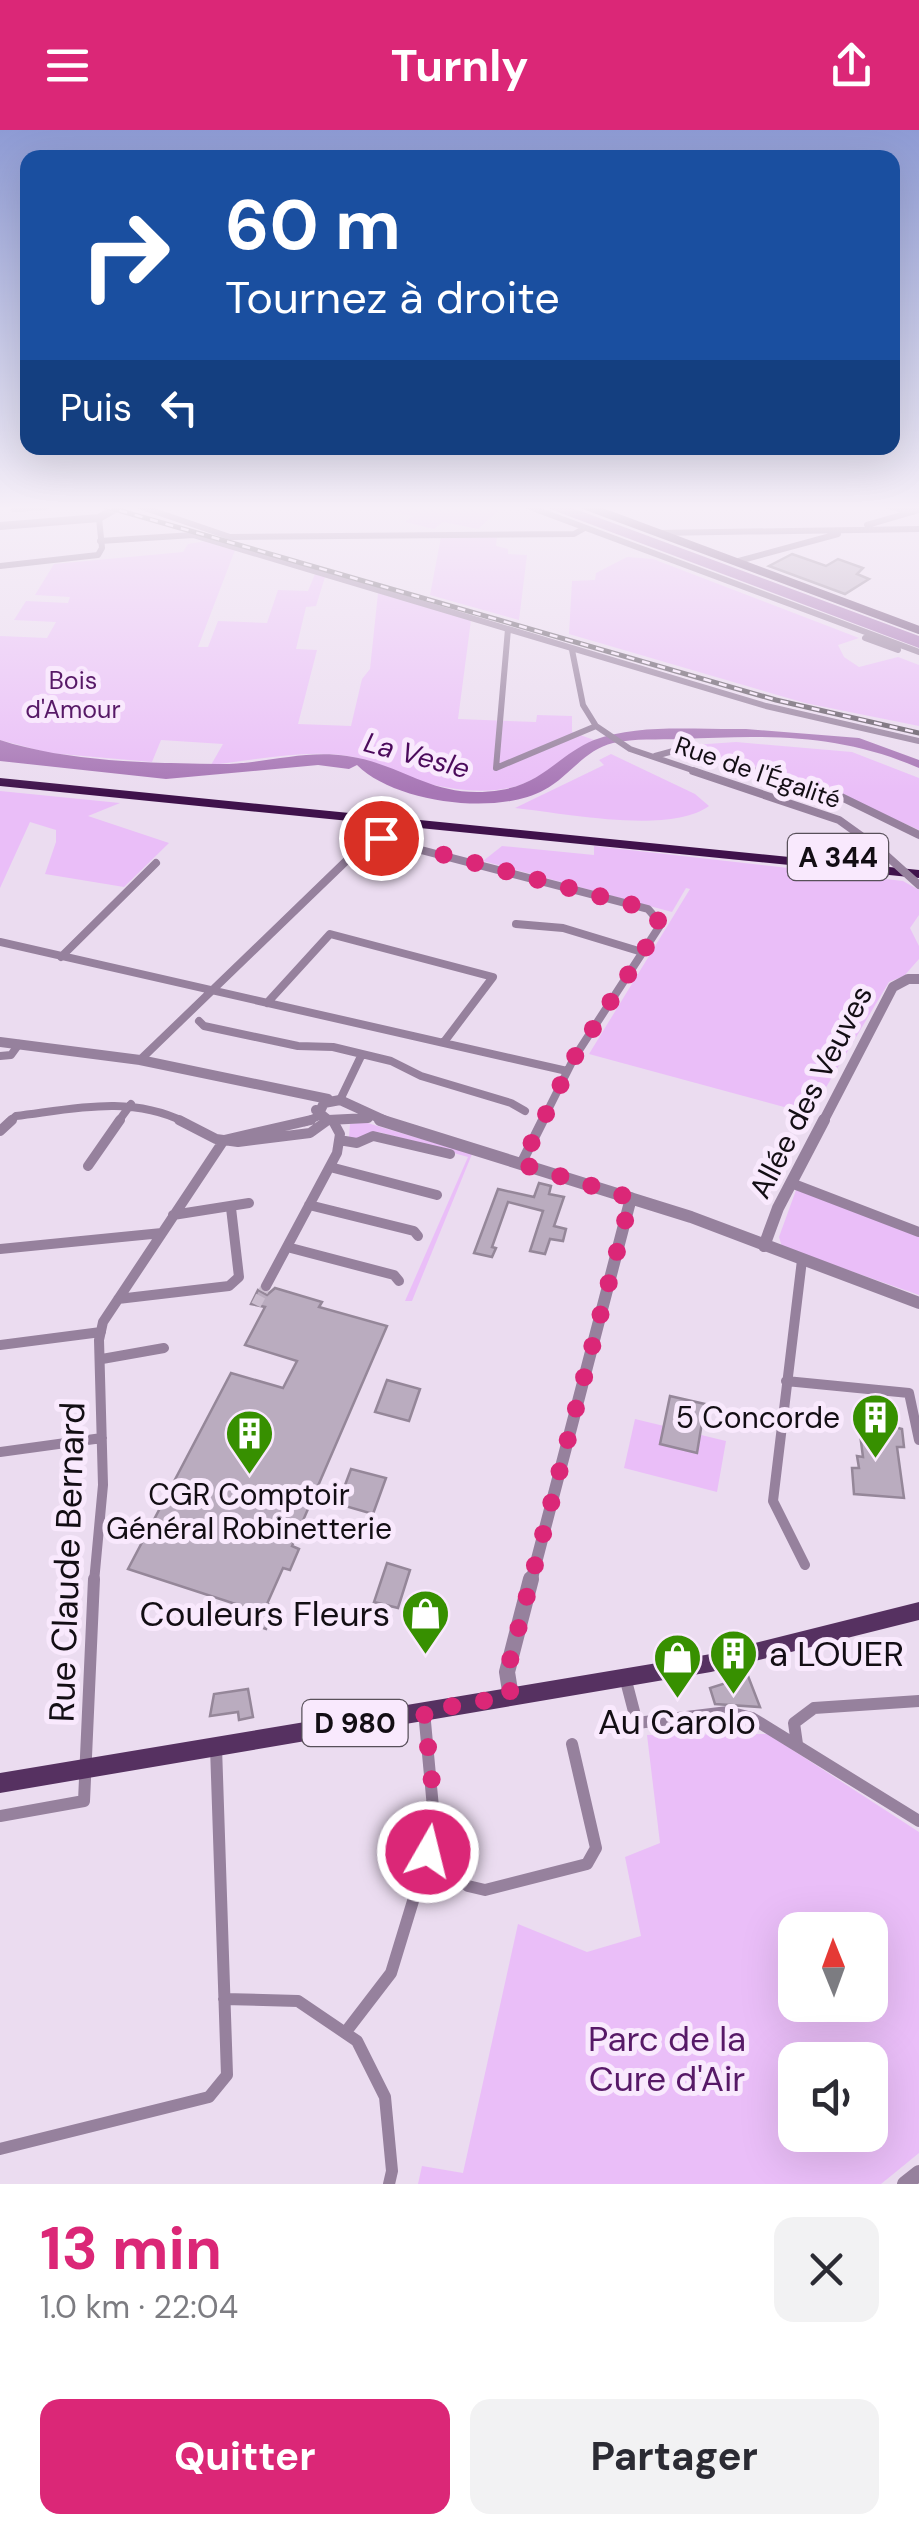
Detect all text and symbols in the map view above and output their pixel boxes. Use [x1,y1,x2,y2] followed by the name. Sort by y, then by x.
[391,36,528,95] text: Turnly
[40,38,95,93] icon: menu
[824,38,879,93] icon: share
[225,180,401,271] text: 60 m
[60,190,190,320] icon: right
[225,268,560,327] text: Tournez à droite
[152,380,207,435] icon: left
[60,383,132,433] text: Puis
[25,664,121,726] park label: Bois d'Amour
[360,724,474,787] water label: La Vesle
[671,729,845,816] street label: Rue de l'Égalité
[339,796,424,881] pin
[354,811,409,866] icon: arrive
[788,834,888,880] road number: A 344
[740,979,881,1205] street label: Allée des Veuves
[849,1392,901,1460] building icon: 5 Concorde
[676,1398,840,1437] place label: 5 Concorde
[38,1401,96,1723] street label: Rue Claude Bernard
[223,1408,275,1476] building icon: CGR Comptoir Général Robinetterie
[106,1475,392,1548] place label: CGR Comptoir Général Robinetterie
[399,1588,451,1656] shop icon: Couleurs Fleurs
[140,1591,390,1637] place label: Couleurs Fleurs
[708,1628,760,1696] building icon: a LOUER
[769,1631,904,1677] place label: a LOUER
[651,1632,703,1700] shop icon: Au Carolo
[598,1699,756,1745] place label: Au Carolo
[302,1700,408,1746] road number: D 980
[376,1800,480,1904] position arrow
[778,1912,888,2022] north arrow
[778,1912,888,2152] map controls
[588,2016,746,2102] park label: Parc de la Cure d'Air
[778,2042,888,2152] button: sound
[40,2209,222,2288] text: 13 min
[774,2217,879,2322] button: close
[40,2286,238,2328] text: 1.0 km · 22:04
[40,2399,450,2514] button: Quitter
[470,2399,879,2514] button: Partager

